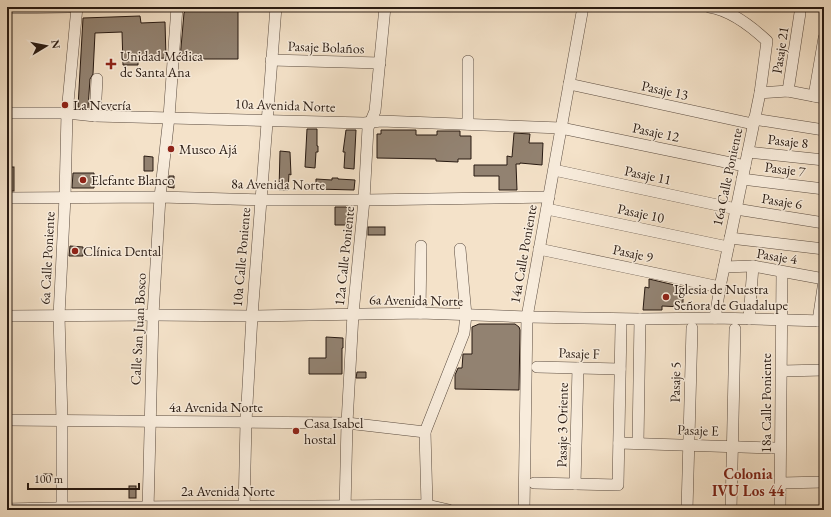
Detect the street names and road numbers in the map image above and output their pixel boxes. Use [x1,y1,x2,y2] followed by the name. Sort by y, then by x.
[767,25,793,75] street label: Pasaje 21
[287,37,365,57] street label: Pasaje Bolaños
[640,76,690,104] street label: Pasaje 13
[234,94,336,116] street label: 10a Avenida Norte
[631,118,681,146] street label: Pasaje 12
[708,126,746,228] street label: 16a Calle Poniente
[767,130,809,152] street label: Pasaje 8
[764,158,807,180] street label: Pasaje 7
[623,161,673,189] street label: Pasaje 11
[231,174,326,194] street label: 8a Avenida Norte
[760,189,804,213] street label: Pasaje 6
[616,199,666,227] street label: Pasaje 10
[505,203,541,305] street label: 14a Calle Poniente
[330,205,358,307] street label: 12a Calle Poniente
[228,206,254,308] street label: 10a Calle Poniente
[36,211,58,305] street label: 6a Calle Poniente
[611,240,655,266] street label: Pasaje 9
[755,244,799,268] street label: Pasaje 4
[126,272,150,386] street label: Calle San Juan Bosco
[369,290,464,310] street label: 6a Avenida Norte
[558,343,600,363] street label: Pasaje F
[757,353,775,453] street label: 18a Calle Poniente
[666,361,684,403] street label: Pasaje 5
[552,382,572,468] street label: Pasaje 3 Oriente
[169,398,263,416] street label: 4a Avenida Norte
[677,420,719,440] street label: Pasaje E
[181,482,275,500] street label: 2a Avenida Norte

